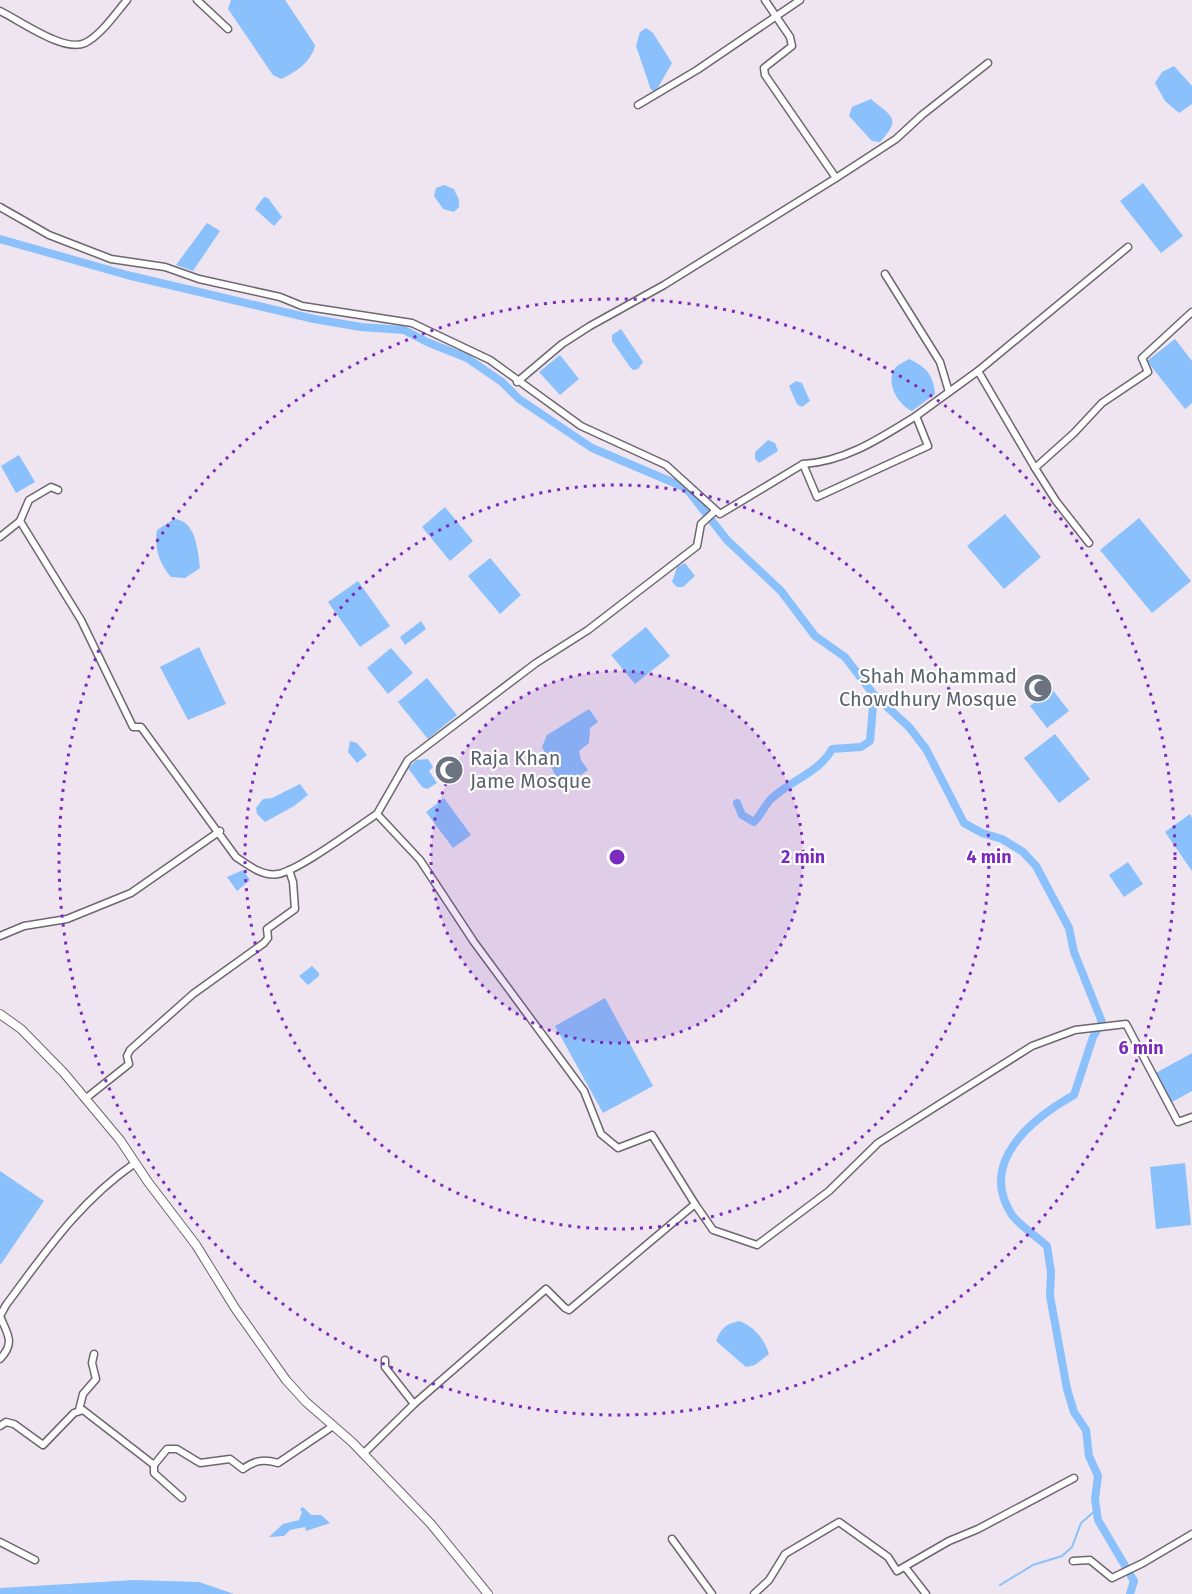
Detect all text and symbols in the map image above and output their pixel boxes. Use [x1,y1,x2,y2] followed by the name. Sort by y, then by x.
[839,664,1017,711] place label: Shah Mohammad Chowdhury Mosque
[1022,672,1054,704] mosque icon: Shah Mohammad Chowdhury Mosque
[470,746,591,793] place label: Raja Khan Jame Mosque
[433,754,465,786] mosque icon: Raja Khan Jame Mosque
[781,846,825,868] text: 2 min
[966,846,1012,868] text: 4 min
[607,847,627,867] centre of rings
[1118,1037,1164,1059] text: 6 min

